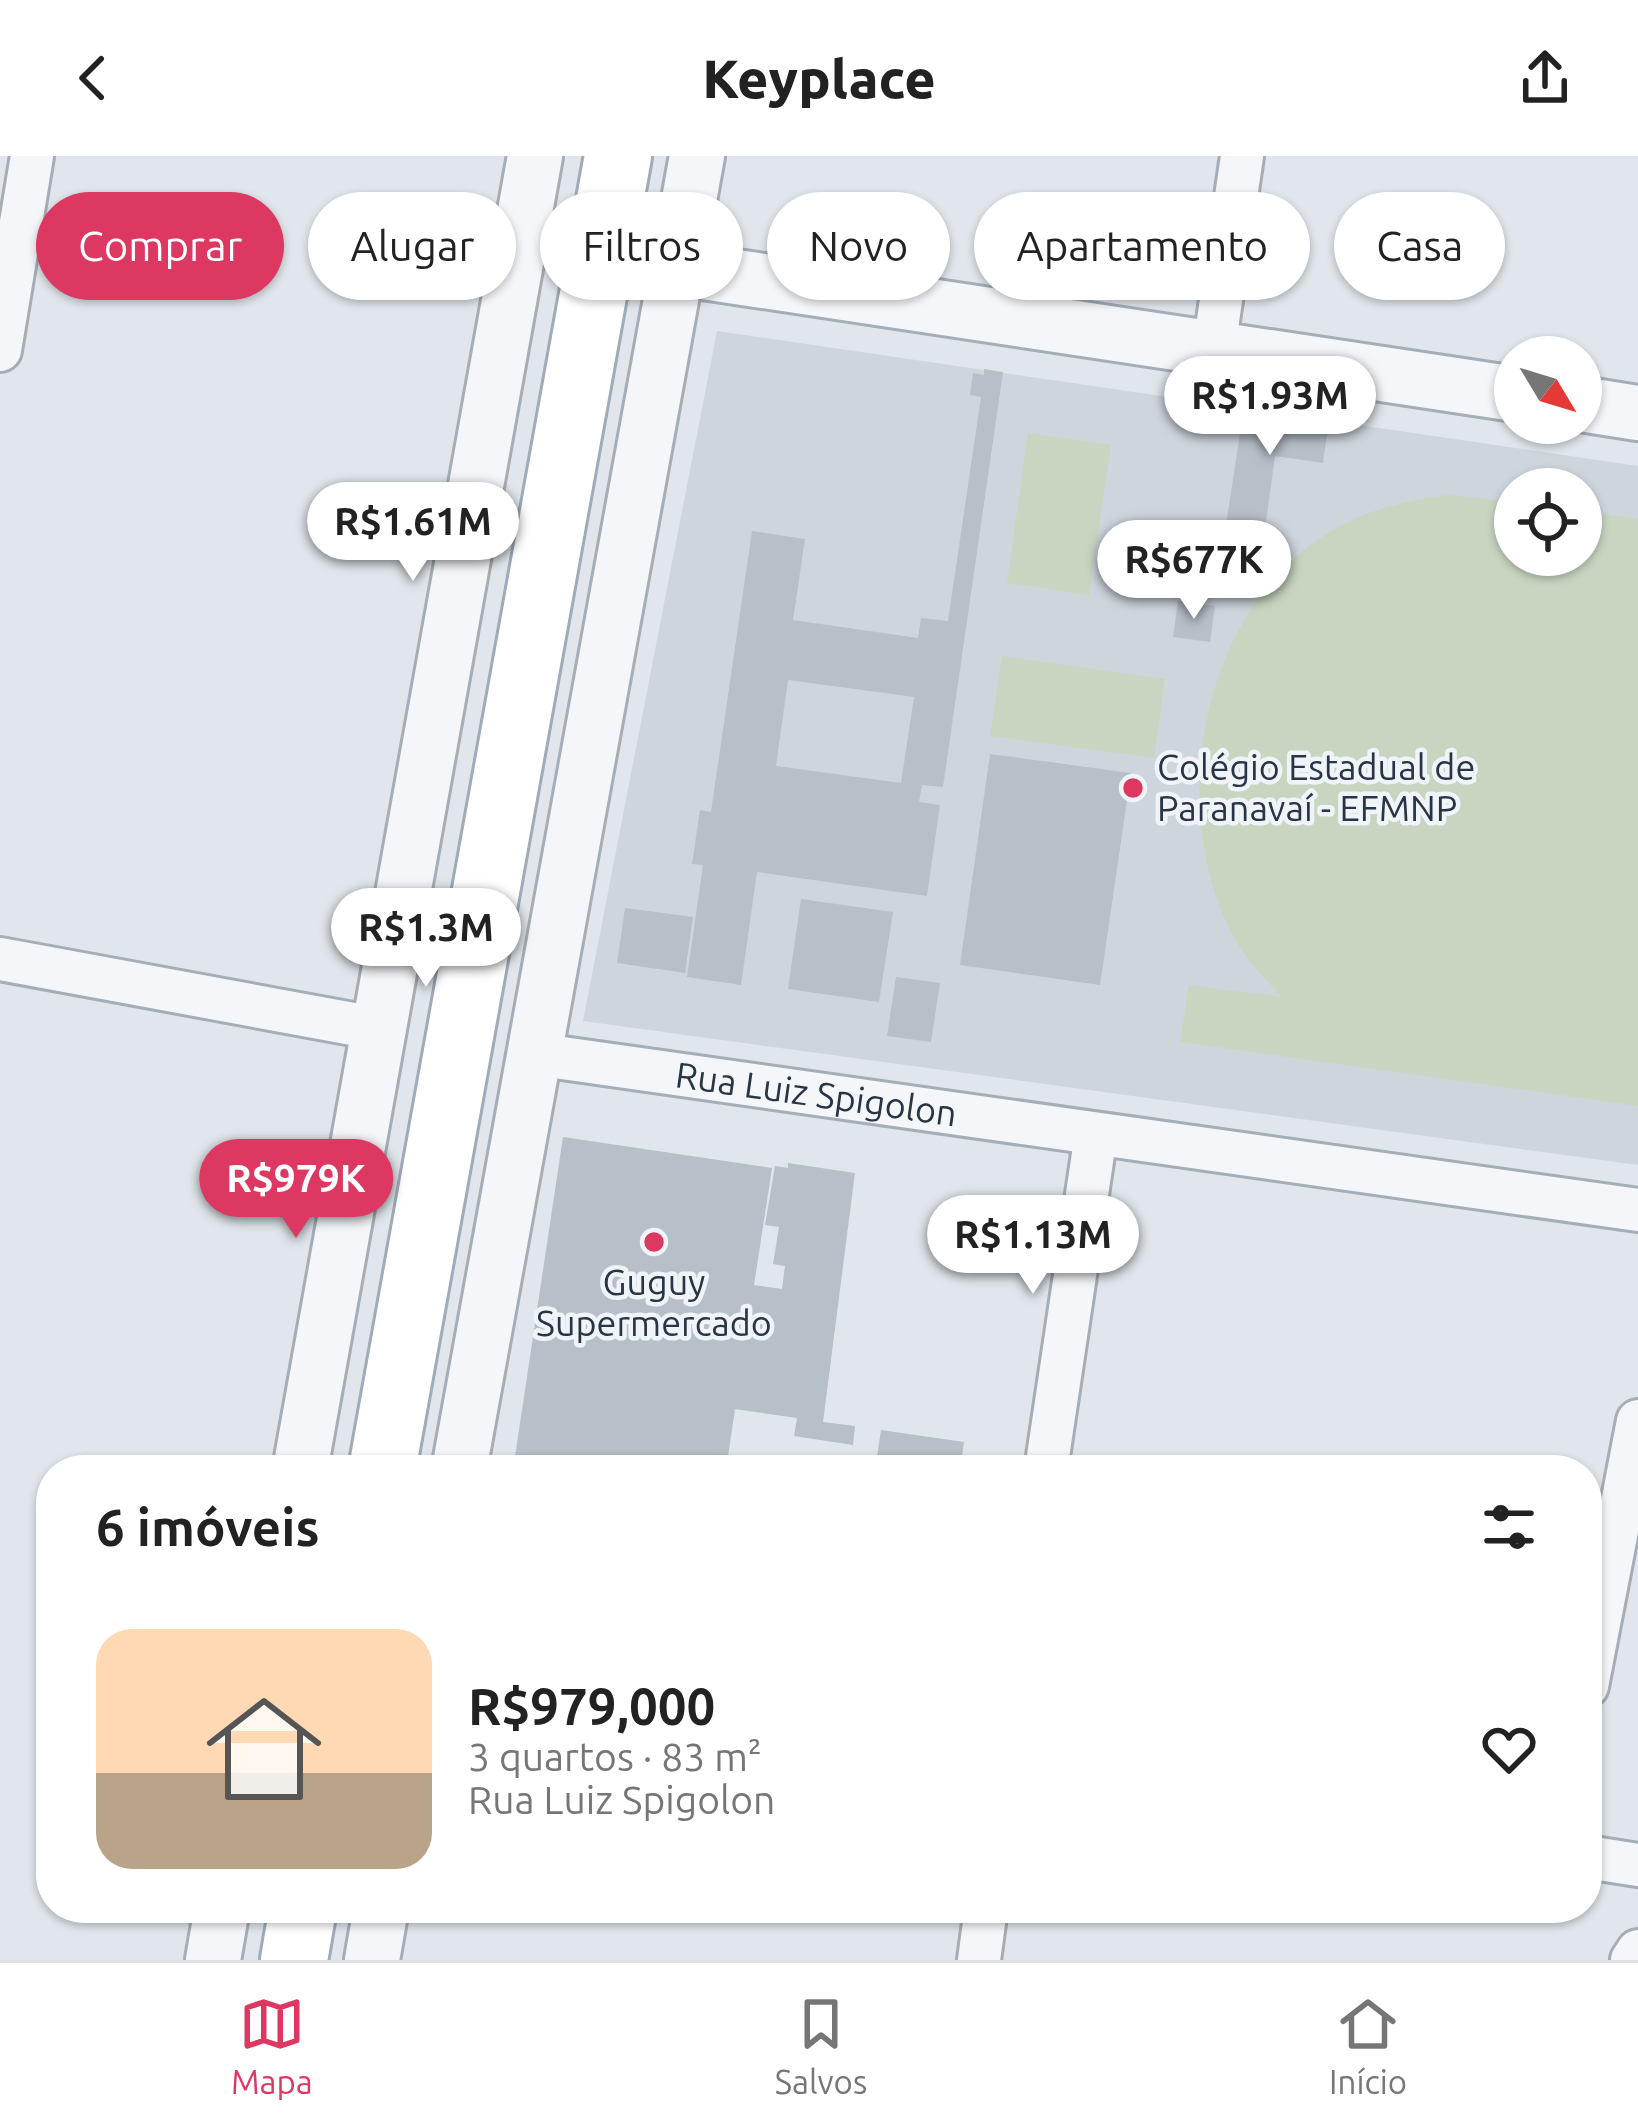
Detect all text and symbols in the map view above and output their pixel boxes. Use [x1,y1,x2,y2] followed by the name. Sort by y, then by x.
[60,45,126,111] icon: back
[1512,45,1578,111] icon: share
[702,48,936,108] text: Keyplace
[36,192,284,300] chip: Comprar
[308,192,516,300] chip: Alugar
[540,192,743,300] chip: Filtros
[767,192,950,300] chip: Novo
[974,192,1310,300] chip: Apartamento
[1334,192,1505,300] chip: Casa
[1494,336,1602,444] north arrow
[1494,336,1602,576] map controls
[1159,356,1381,458] pin: R$1.93M
[1191,373,1349,416] text: R$1.93M
[1494,468,1602,576] button: locate
[302,482,524,584] pin: R$1.61M
[334,499,492,542] text: R$1.61M
[1096,520,1292,622] pin: R$677K
[1124,537,1264,580] text: R$677K
[1157,746,1475,828] place label: Colégio Estadual de Paranavaí - EFMNP
[1120,775,1146,801] marker: Colégio Estadual de Paranavaí - EFMNP
[328,888,524,990] pin: R$1.3M
[358,905,494,948] text: R$1.3M
[673,1053,960,1134] street label: Rua Luiz Spigolon
[198,1139,394,1241] pin: R$979K
[226,1156,366,1199] text: R$979K
[922,1195,1144,1297] pin: R$1.13M
[954,1212,1112,1255] text: R$1.13M
[641,1229,667,1255] marker: Guguy Supermercado
[536,1261,772,1343] place label: Guguy Supermercado
[1476,1494,1542,1560] icon: filters
[96,1498,319,1556] text: 6 imóveis
[192,1677,336,1821] icon: home
[468,1677,715,1735] text: R$979,000
[1476,1716,1542,1782] icon: heart
[468,1735,762,1778] text: 3 quartos · 83 m²
[468,1778,775,1821] text: Rua Luiz Spigolon
[231,1991,313,2100] tab: Mapa
[775,1991,867,2100] tab: Salvos
[1329,1991,1407,2100] tab: Início

